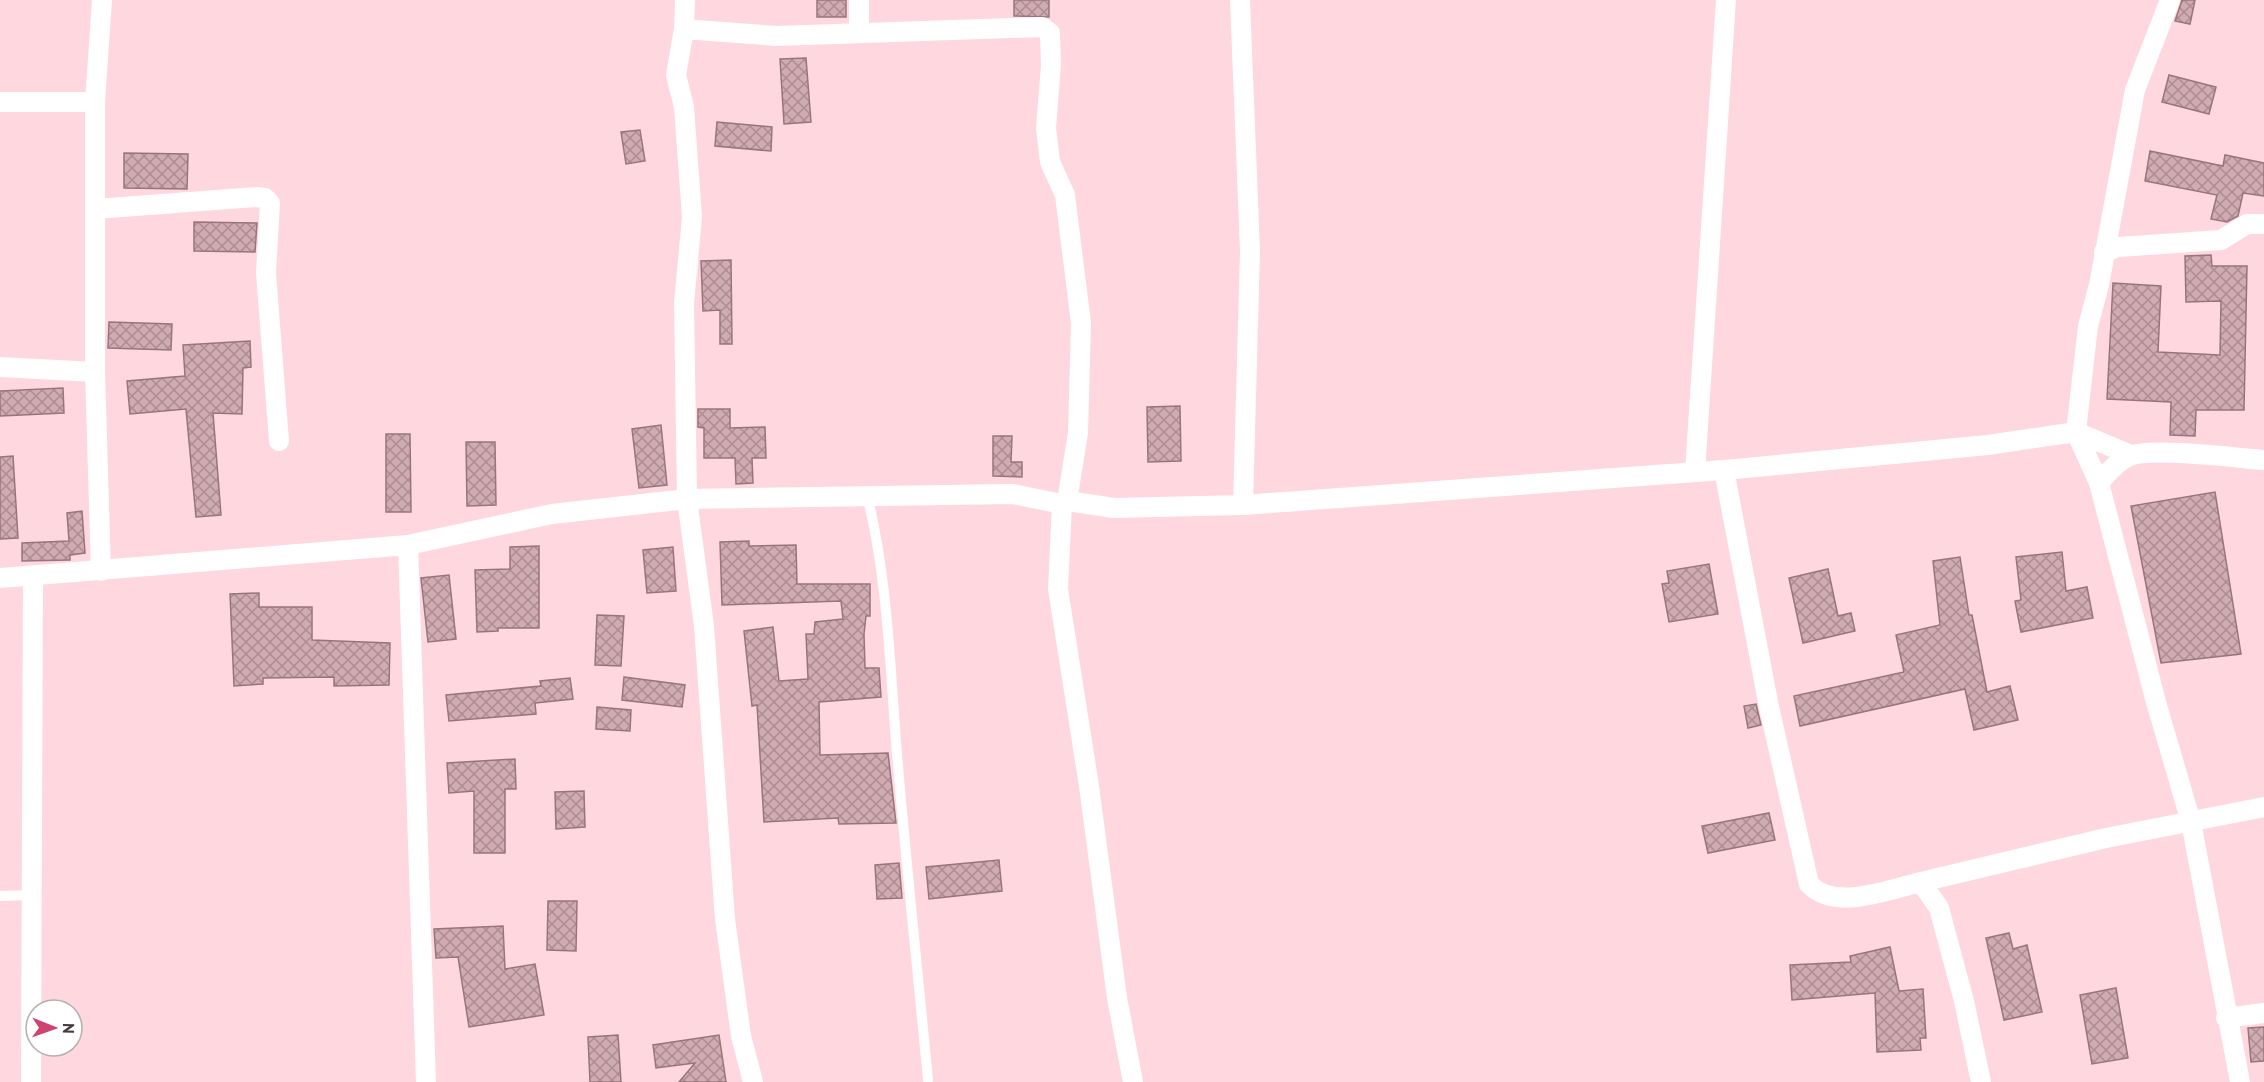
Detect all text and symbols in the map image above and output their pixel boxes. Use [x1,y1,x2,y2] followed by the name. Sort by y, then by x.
[24,998,84,1058] north arrow
[59,1023,79,1034] text: N

